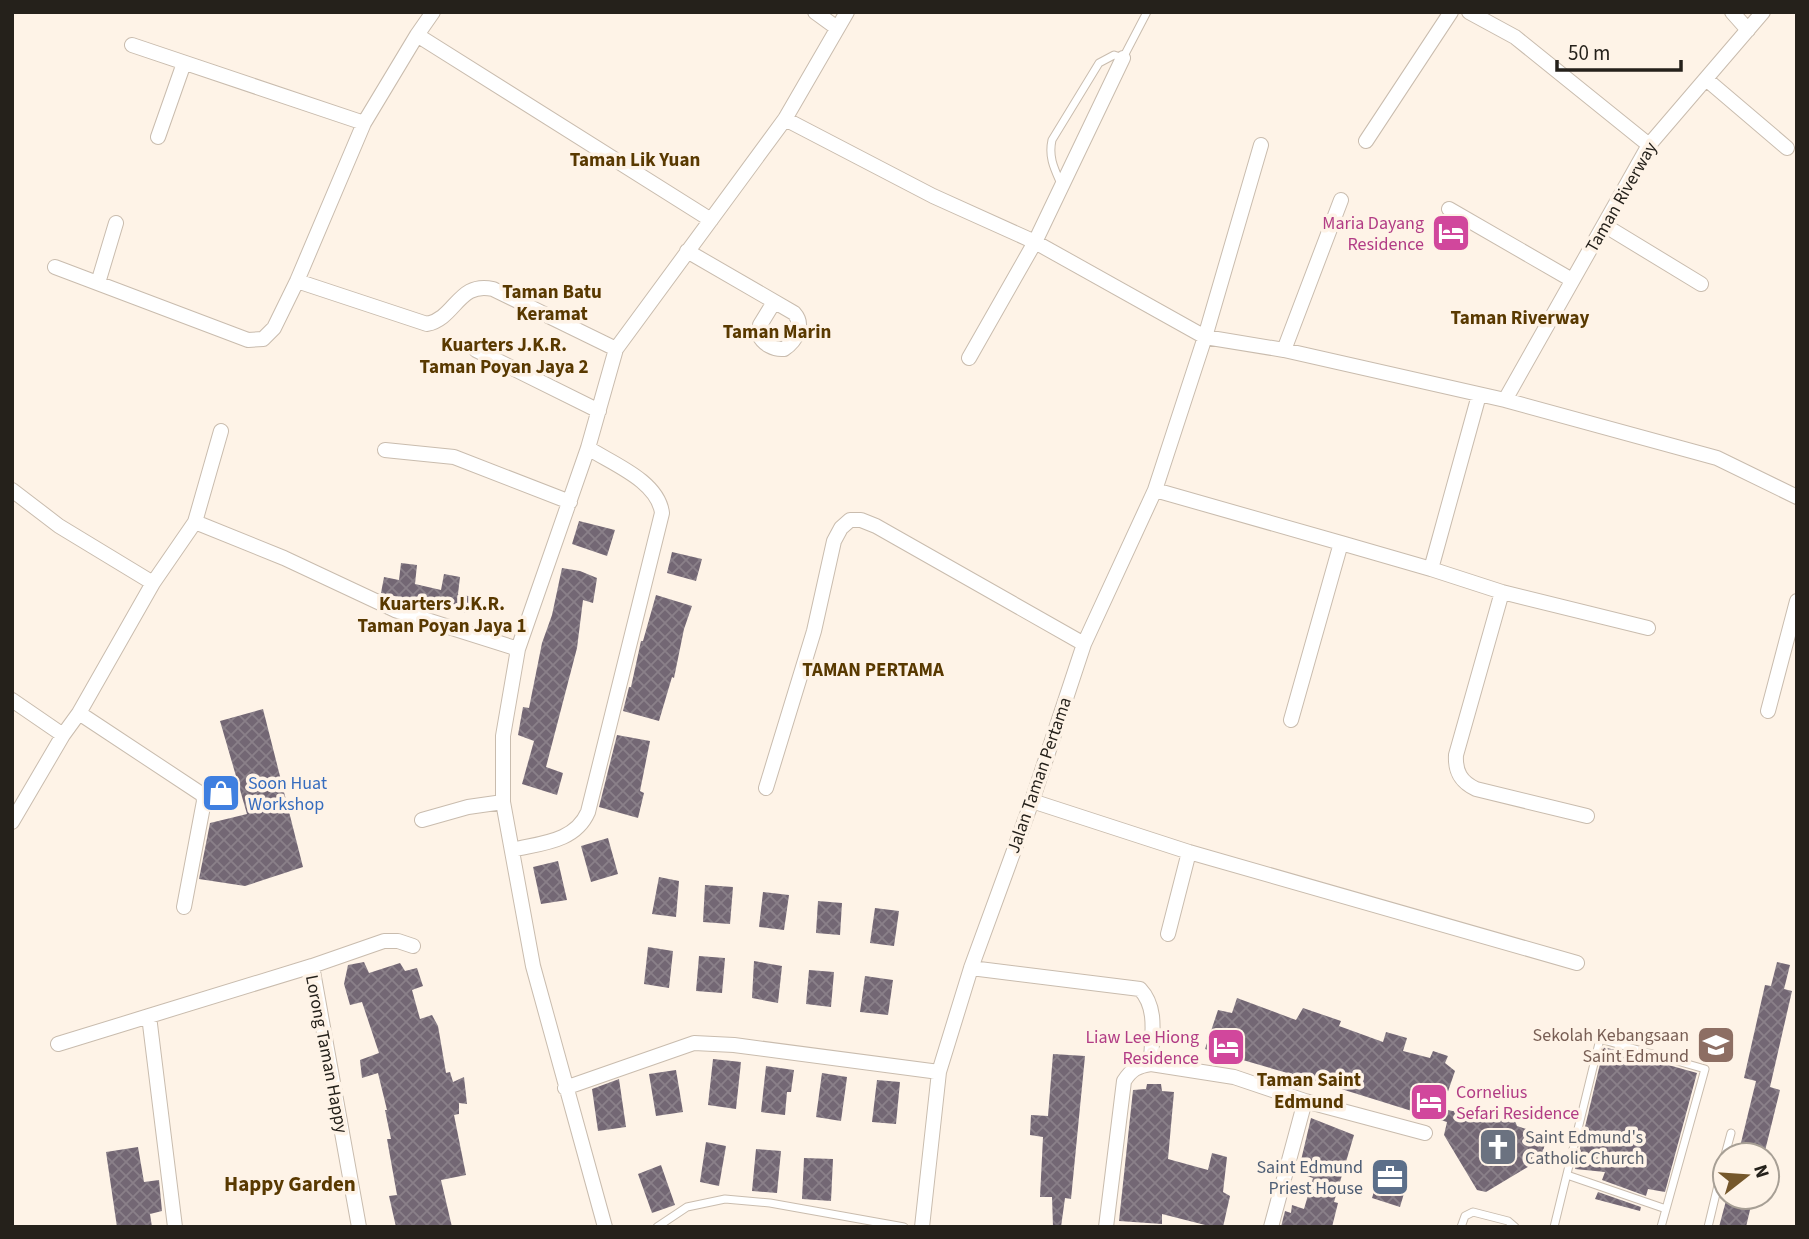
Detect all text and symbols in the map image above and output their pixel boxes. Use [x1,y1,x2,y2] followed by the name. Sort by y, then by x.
[1557,28,1681,72] scale bar
[1568,38,1610,68] text: 50 m
[1580,137,1663,257] street label: Taman Riverway
[570,147,700,174] district label: Taman Lik Yuan
[1322,211,1424,257] place label: Maria Dayang Residence
[1430,212,1472,254] hotel icon: Maria Dayang Residence
[502,279,602,328] district label: Taman Batu Keramat
[1451,305,1590,332] district label: Taman Riverway
[723,319,831,346] district label: Taman Marin
[420,332,588,381] district label: Kuarters J.K.R. Taman Poyan Jaya 2
[358,591,526,640] district label: Kuarters J.K.R. Taman Poyan Jaya 1
[802,657,944,684] district label: TAMAN PERTAMA
[1001,694,1078,856] street label: Jalan Taman Pertama
[248,771,327,817] place label: Soon Huat Workshop
[200,772,242,814] shop icon: Soon Huat Workshop
[299,973,354,1136] street label: Lorong Taman Happy
[1533,1023,1689,1069] place label: Sekolah Kebangsaan Saint Edmund
[1695,1024,1737,1066] school or university icon: Sekolah Kebangsaan Saint Edmund
[1085,1025,1199,1071] place label: Liaw Lee Hiong Residence
[1205,1026,1247,1068] hotel icon: Liaw Lee Hiong Residence
[1257,1067,1361,1116] district label: Taman Saint Edmund
[1456,1080,1579,1126] place label: Cornelius Sefari Residence
[1408,1081,1450,1123] hotel icon: Cornelius Sefari Residence
[1525,1125,1645,1171] place label: Saint Edmund's Catholic Church
[1477,1126,1519,1168] church icon: Saint Edmund's Catholic Church
[1711,1141,1781,1211] north arrow
[1257,1155,1363,1201] place label: Saint Edmund Priest House
[1369,1156,1411,1198] office icon: Saint Edmund Priest House
[1746,1161,1776,1181] text: N
[224,1169,356,1199] district label: Happy Garden

